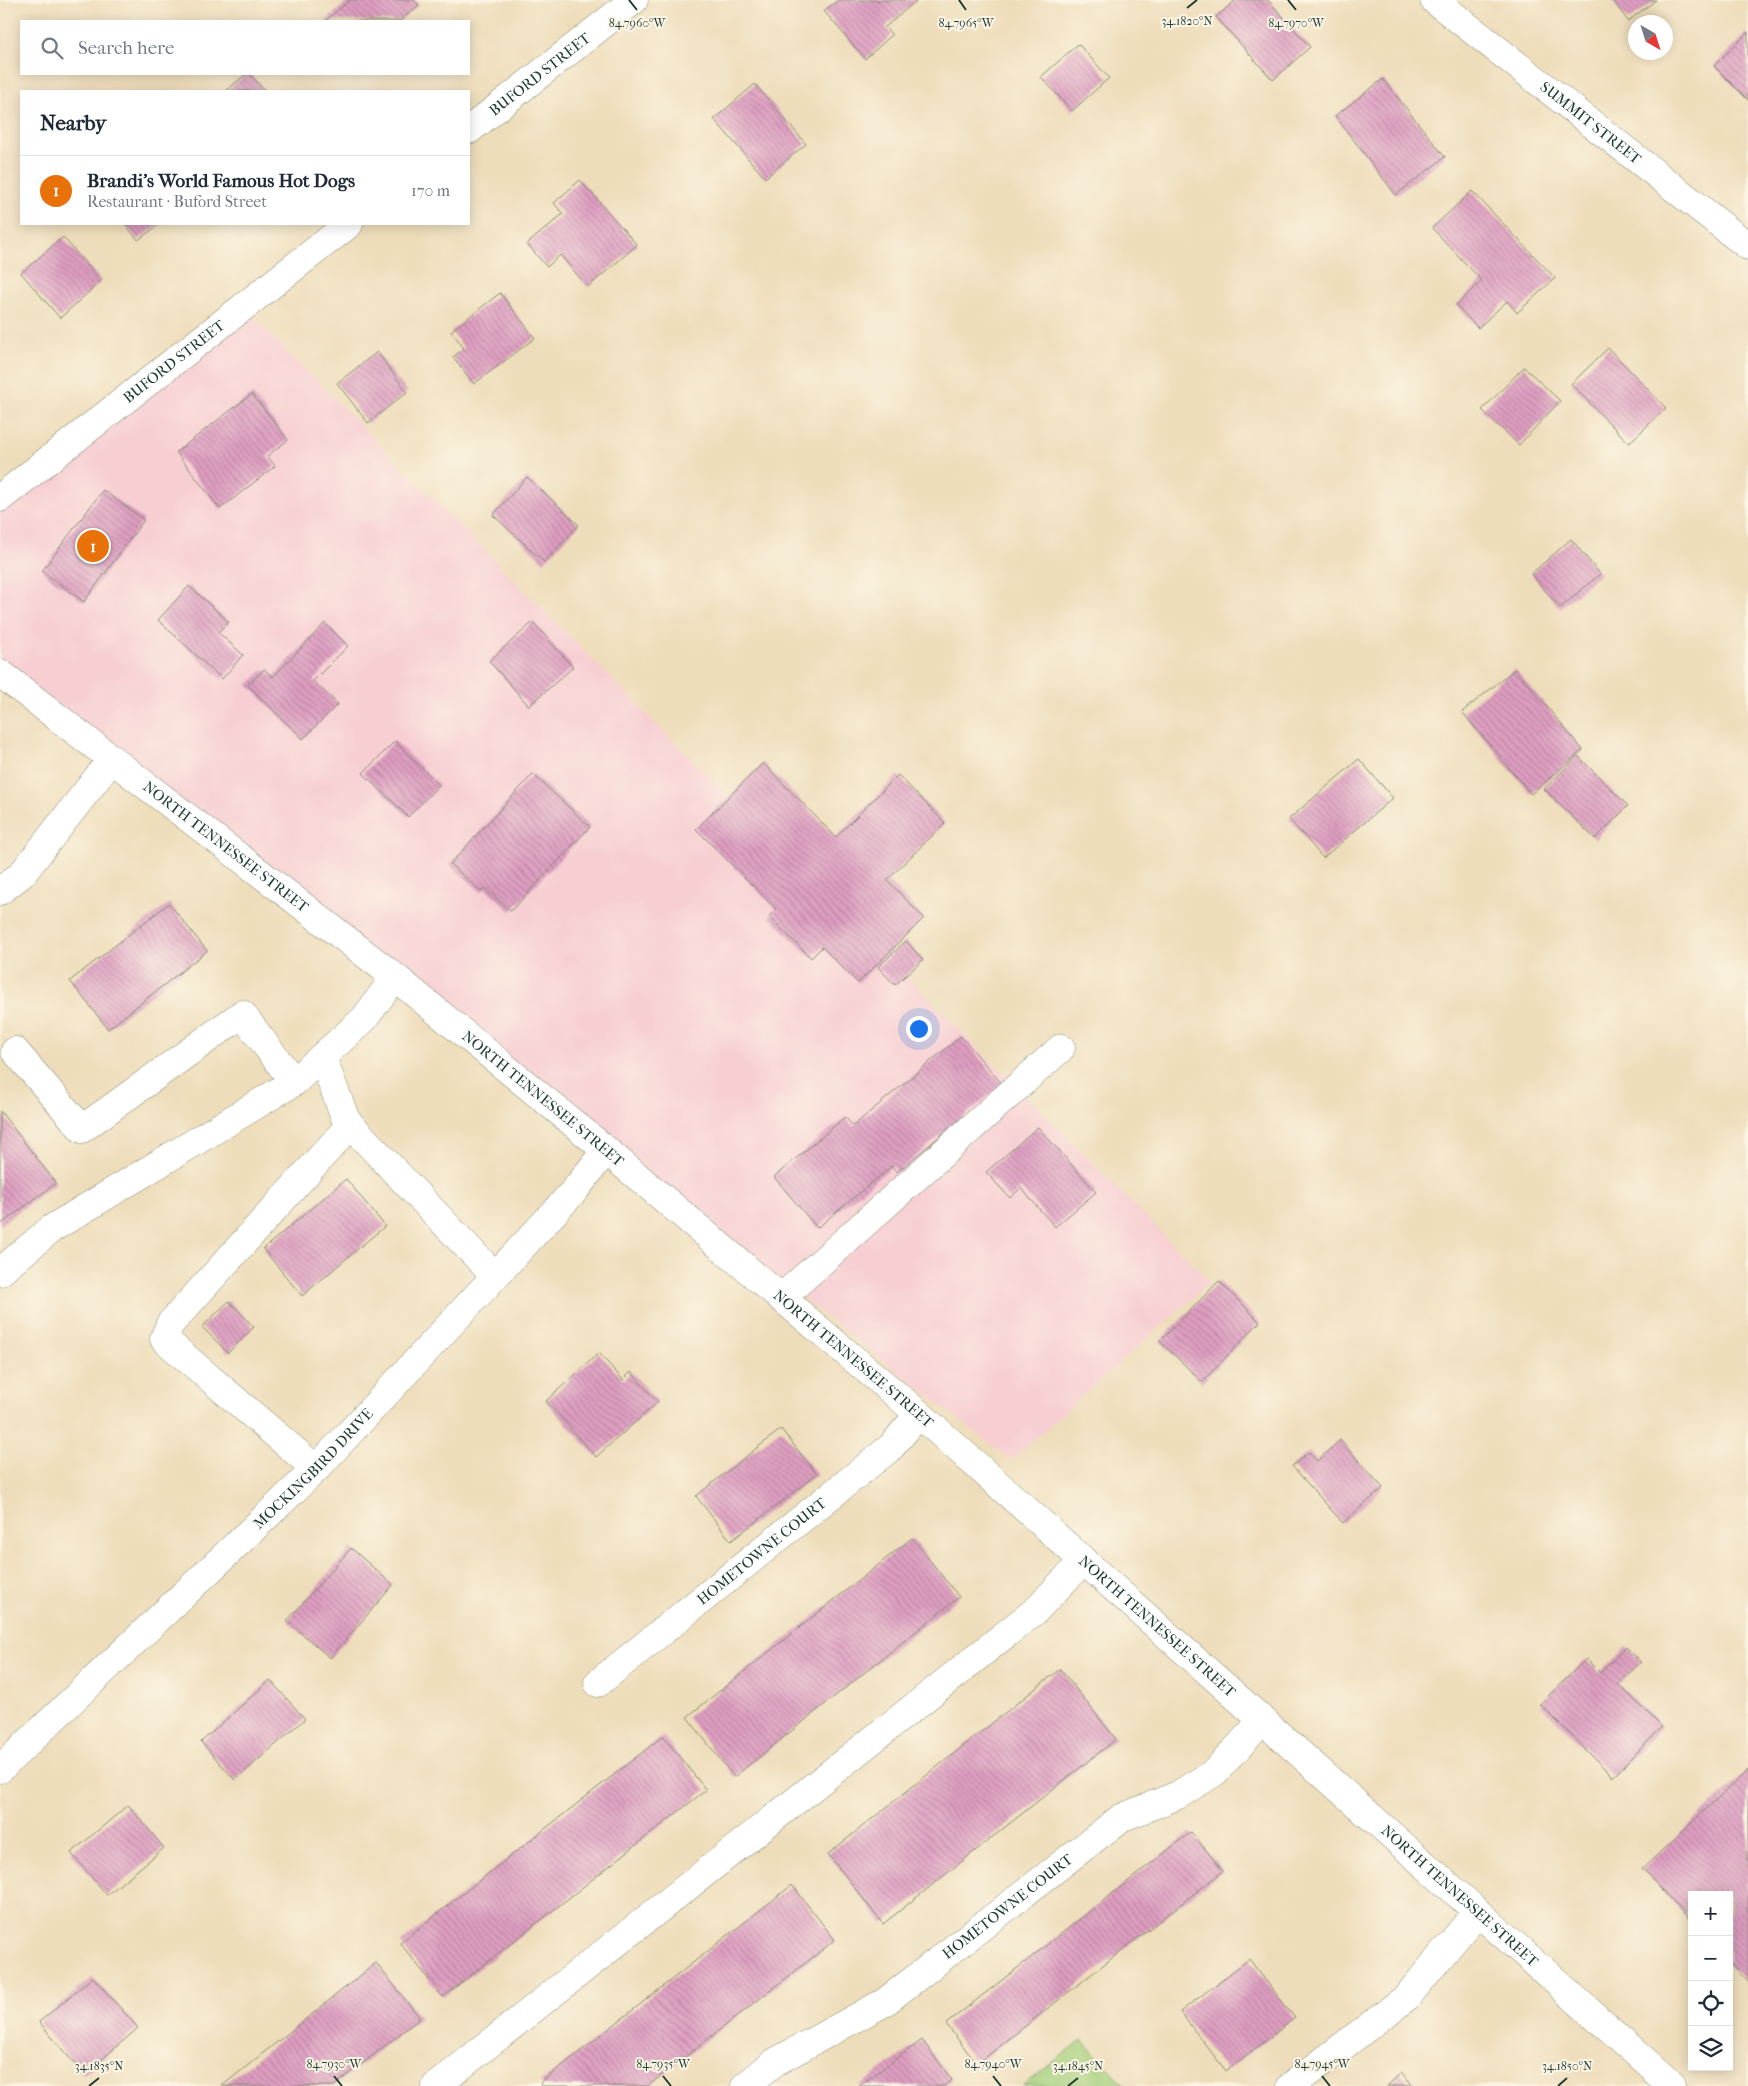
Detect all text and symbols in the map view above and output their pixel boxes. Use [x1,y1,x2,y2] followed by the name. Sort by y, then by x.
[1161,14,1213,28] text: 34.1820°N
[1628,15,1673,60] north arrow
[609,16,666,30] text: 84.7960°W
[939,16,995,30] text: 84.7965°W
[1268,16,1325,30] text: 84.7970°W
[20,20,470,75] search box
[485,28,595,120] street label: BUFORD STREET
[38,34,66,62] icon: search
[78,37,174,59] text: Search here
[1537,78,1645,168] street label: SUMMIT STREET
[40,111,106,135] text: Nearby
[87,170,355,192] text: Brandi's World Famous Hot Dogs
[53,181,59,200] text: 1
[411,181,450,200] text: 170 m
[87,192,267,211] text: Restaurant · Buford Street
[120,316,229,407] street label: BUFORD STREET
[77,527,109,565] pin: 1
[140,777,313,917] street label: NORTH TENNESSEE STREET
[906,1016,932,1042] your location
[459,1027,628,1171] street label: NORTH TENNESSEE STREET
[770,1286,938,1432] street label: NORTH TENNESSEE STREET
[250,1405,377,1533] street label: MOCKINGBIRD DRIVE
[693,1493,830,1609] street label: HOMETOWNE COURT
[1075,1552,1240,1702] street label: NORTH TENNESSEE STREET
[1378,1821,1542,1971] street label: NORTH TENNESSEE STREET
[939,1850,1077,1963] street label: HOMETOWNE COURT
[1688,1891,1733,2071] map controls
[1688,1891,1733,1936] button: +
[1688,1936,1733,1981] button: −
[1688,1981,1733,2026] button: locate
[1688,2026,1733,2071] button: layers
[307,2057,363,2071] text: 84.7930°W
[636,2057,691,2071] text: 84.7935°W
[965,2057,1023,2071] text: 84.7940°W
[1294,2057,1351,2071] text: 84.7945°W
[75,2059,123,2073] text: 34.1835°N
[1053,2059,1103,2073] text: 34.1845°N
[1542,2059,1592,2073] text: 34.1850°N

